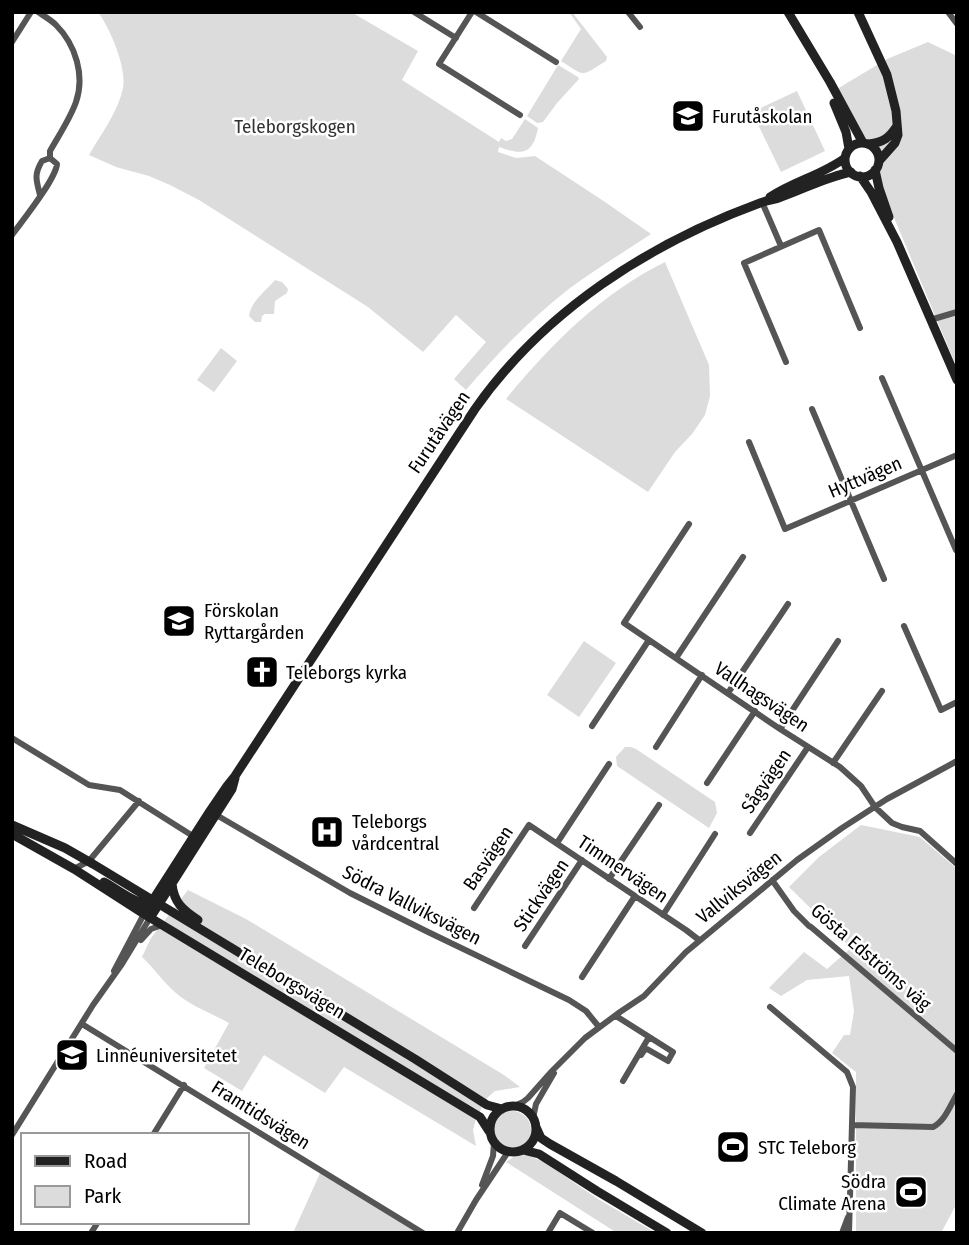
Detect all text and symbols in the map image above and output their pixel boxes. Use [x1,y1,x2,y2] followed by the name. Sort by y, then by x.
[669,97,707,135] school or university icon: Furutåskolan
[712,105,812,128] place label: Furutåskolan
[234,115,356,138] park label: Teleborgskogen
[403,386,475,478] street label: Furutåvägen
[825,451,905,503] street label: Hyttvägen
[204,599,304,644] place label: Förskolan Ryttargården
[160,602,198,640] school or university icon: Förskolan Ryttargården
[243,653,281,691] church icon: Teleborgs kyrka
[710,657,814,737] street label: Vallhagsvägen
[286,661,407,684] place label: Teleborgs kyrka
[736,744,796,818] street label: Sågvägen
[352,810,439,855] place label: Teleborgs vårdcentral
[308,813,346,851] hospital icon: Teleborgs vårdcentral
[458,821,518,895] street label: Basvägen
[573,830,673,908] street label: Timmervägen
[692,846,786,928] street label: Vallviksvägen
[508,854,574,936] street label: Stickvägen
[339,860,485,950] street label: Södra Vallviksvägen
[806,899,936,1015] street label: Gösta Edströms väg
[235,942,349,1024] street label: Teleborgsvägen
[53,1036,91,1074] school or university icon: Linnéuniversitetet
[96,1044,238,1067] place label: Linnéuniversitetet
[207,1076,315,1154] street label: Framtidsvägen
[714,1128,752,1166] sports icon: STC Teleborg
[21,1133,248,1224] legend
[758,1136,856,1159] place label: STC Teleborg
[84,1148,128,1174] text: Road
[778,1170,886,1215] place label: Södra Climate Arena
[892,1173,930,1211] sports icon: Södra Climate Arena
[84,1183,122,1209] text: Park

